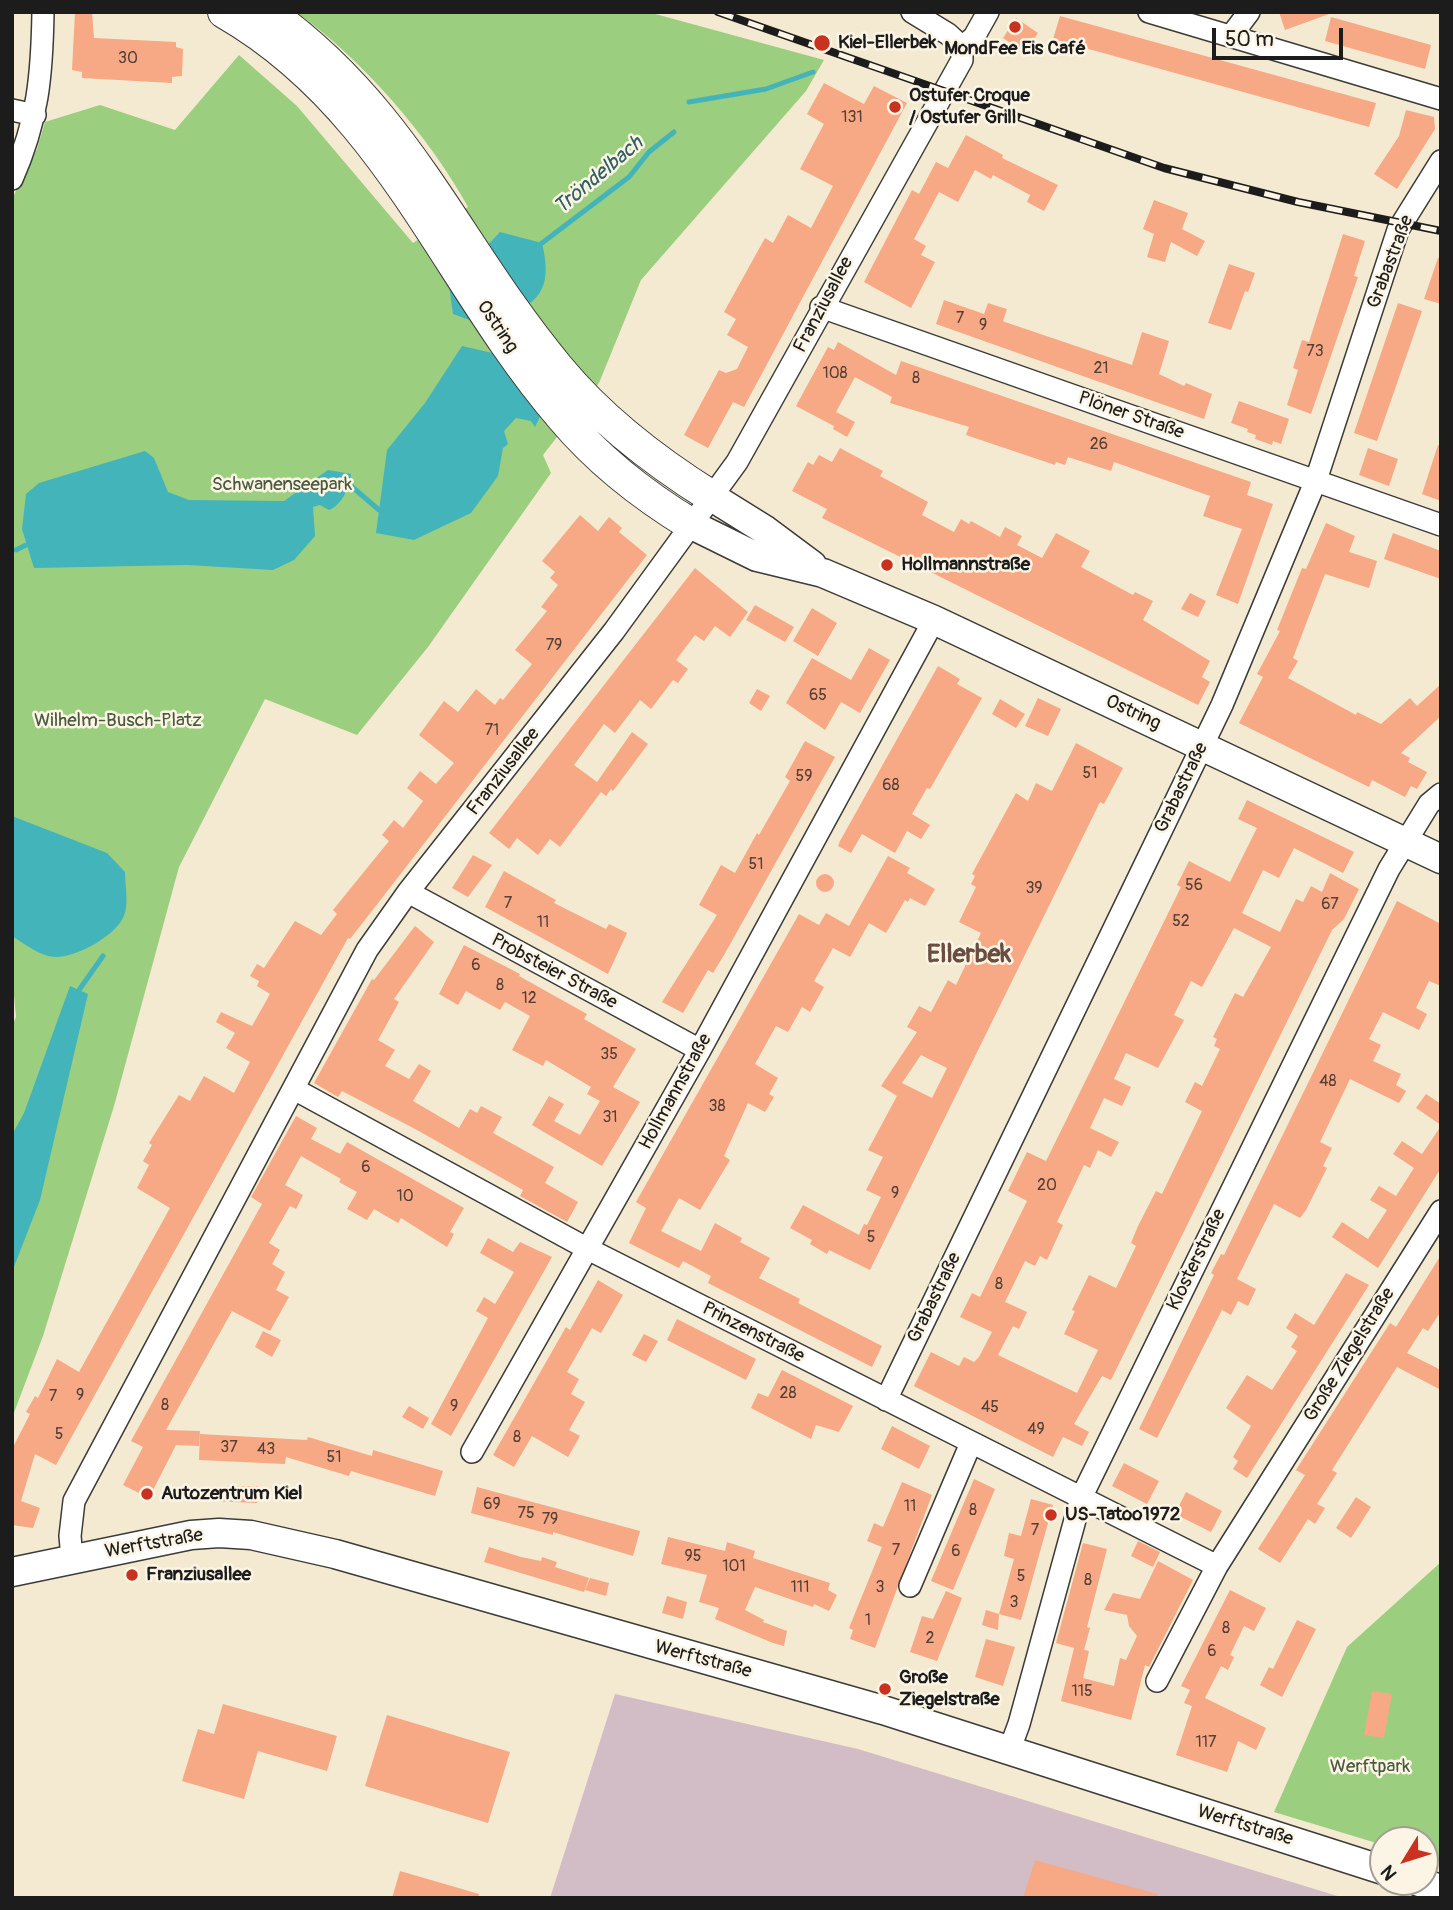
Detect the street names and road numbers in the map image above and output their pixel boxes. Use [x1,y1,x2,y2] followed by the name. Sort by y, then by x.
[1363,212,1419,312] street label: Grabastraße
[789,253,859,357] street label: Franziusallee
[471,296,523,358] street label: Ostring
[1075,387,1187,445] street label: Plöner Straße
[1102,690,1164,736] street label: Ostring
[463,724,545,820] street label: Franziusallee
[1150,739,1214,837] street label: Grabastraße
[487,929,621,1015] street label: Probsteier Straße
[635,1030,717,1154] street label: Hollmannstraße
[1163,1206,1231,1314] street label: Klosterstraße
[903,1249,967,1347] street label: Grabastraße
[1300,1284,1400,1426] street label: Große Ziegelstraße
[698,1298,808,1368] street label: Prinzenstraße
[103,1524,205,1564] street label: Werftstraße
[652,1636,754,1684] street label: Werftstraße
[1194,1801,1296,1851] street label: Werftstraße

